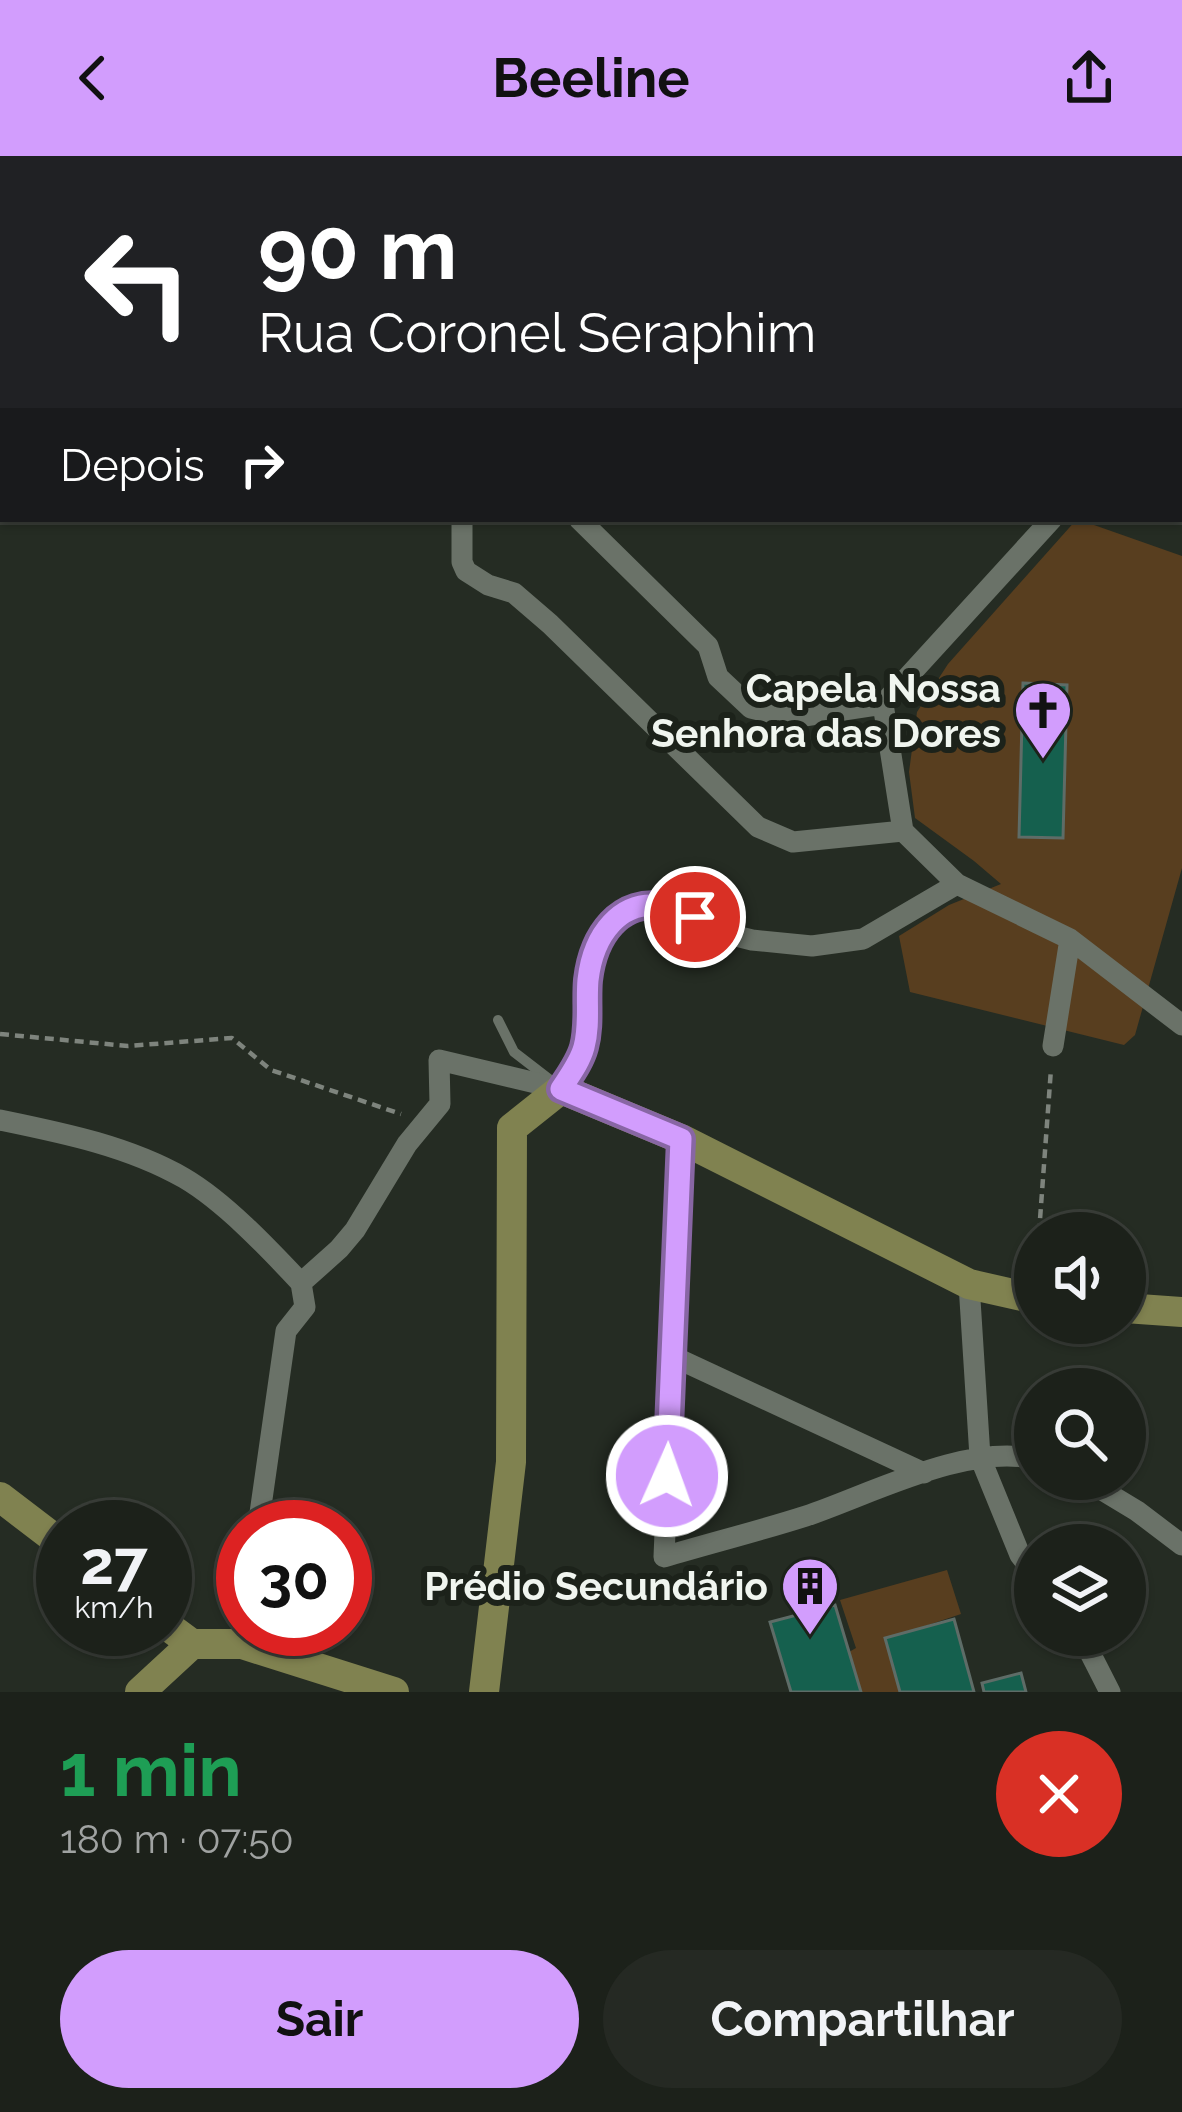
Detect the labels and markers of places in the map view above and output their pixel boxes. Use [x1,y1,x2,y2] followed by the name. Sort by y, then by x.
[651,665,1001,756] place label: Capela Nossa Senhora das Dores
[1012,679,1074,761] church icon: Capela Nossa Senhora das Dores
[644,866,746,968] pin
[779,1555,841,1637] building icon: Prédio Secundário
[424,1563,768,1609] place label: Prédio Secundário

